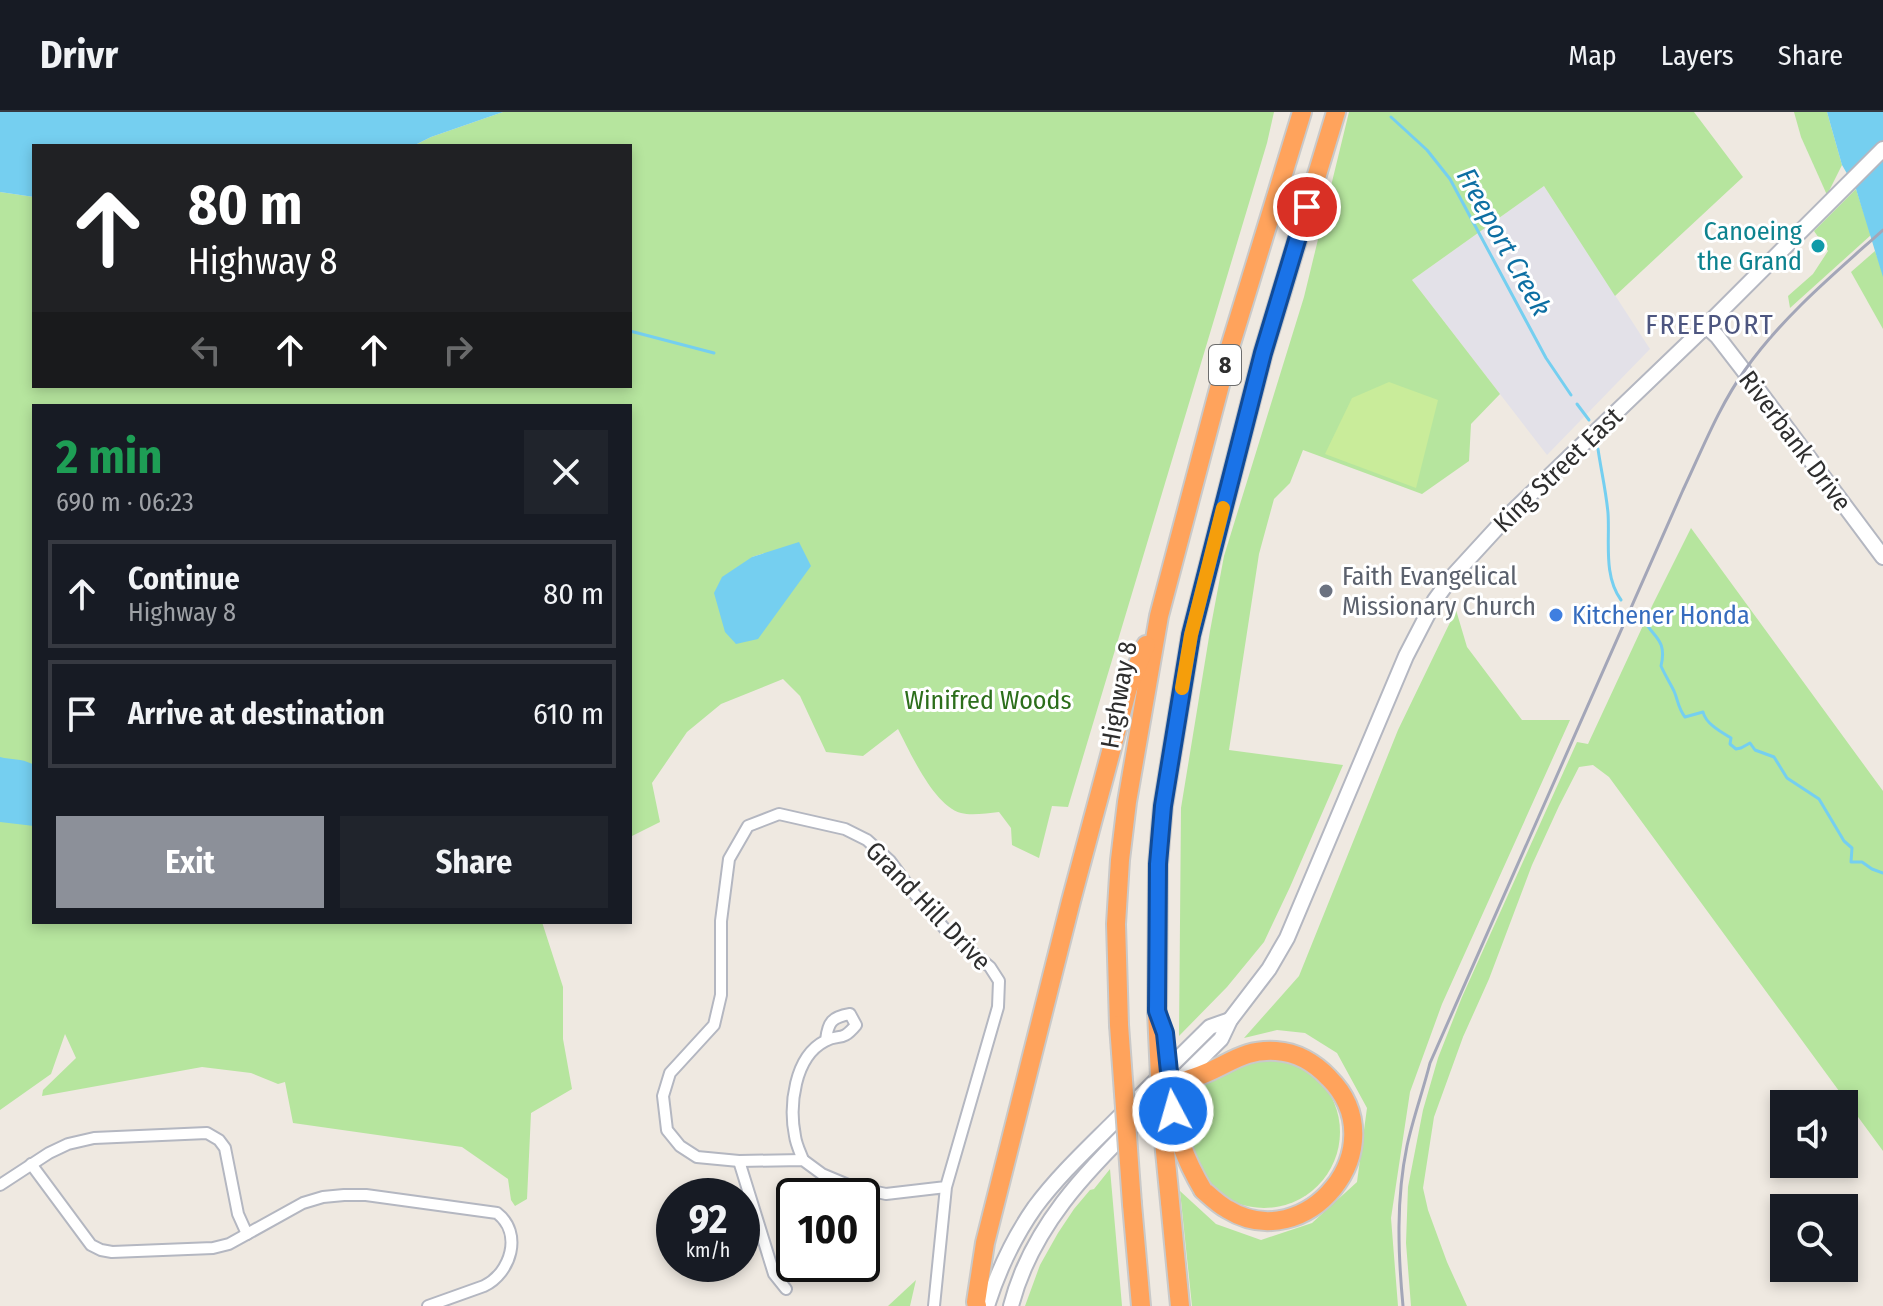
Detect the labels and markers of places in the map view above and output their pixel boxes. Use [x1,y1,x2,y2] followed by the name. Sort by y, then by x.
[1273,173,1341,241] pin
[1697,216,1803,277] place label: Canoeing the Grand
[1809,237,1827,255] marker: Canoeing the Grand
[1342,561,1536,622] place label: Faith Evangelical Missionary Church
[1317,582,1335,600] marker: Faith Evangelical Missionary Church
[1572,600,1750,631] place label: Kitchener Honda
[1547,606,1565,624] marker: Kitchener Honda

